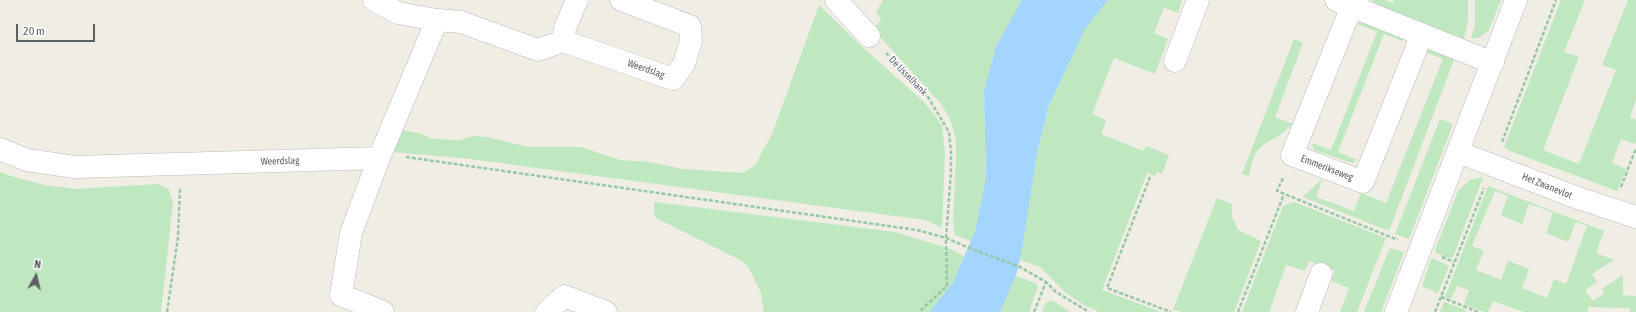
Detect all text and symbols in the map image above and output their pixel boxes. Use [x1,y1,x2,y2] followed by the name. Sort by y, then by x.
[18,16,97,42] scale bar
[23,24,45,38] text: 20 m
[886,54,930,98] street label: De IJsselhank
[626,57,666,81] street label: Weerdslag
[1299,152,1355,184] street label: Emmerikseweg
[260,154,300,168] street label: Weerdslag
[1520,170,1574,202] street label: Het Zwanevlot
[16,256,56,296] north arrow
[34,258,42,271] text: N

